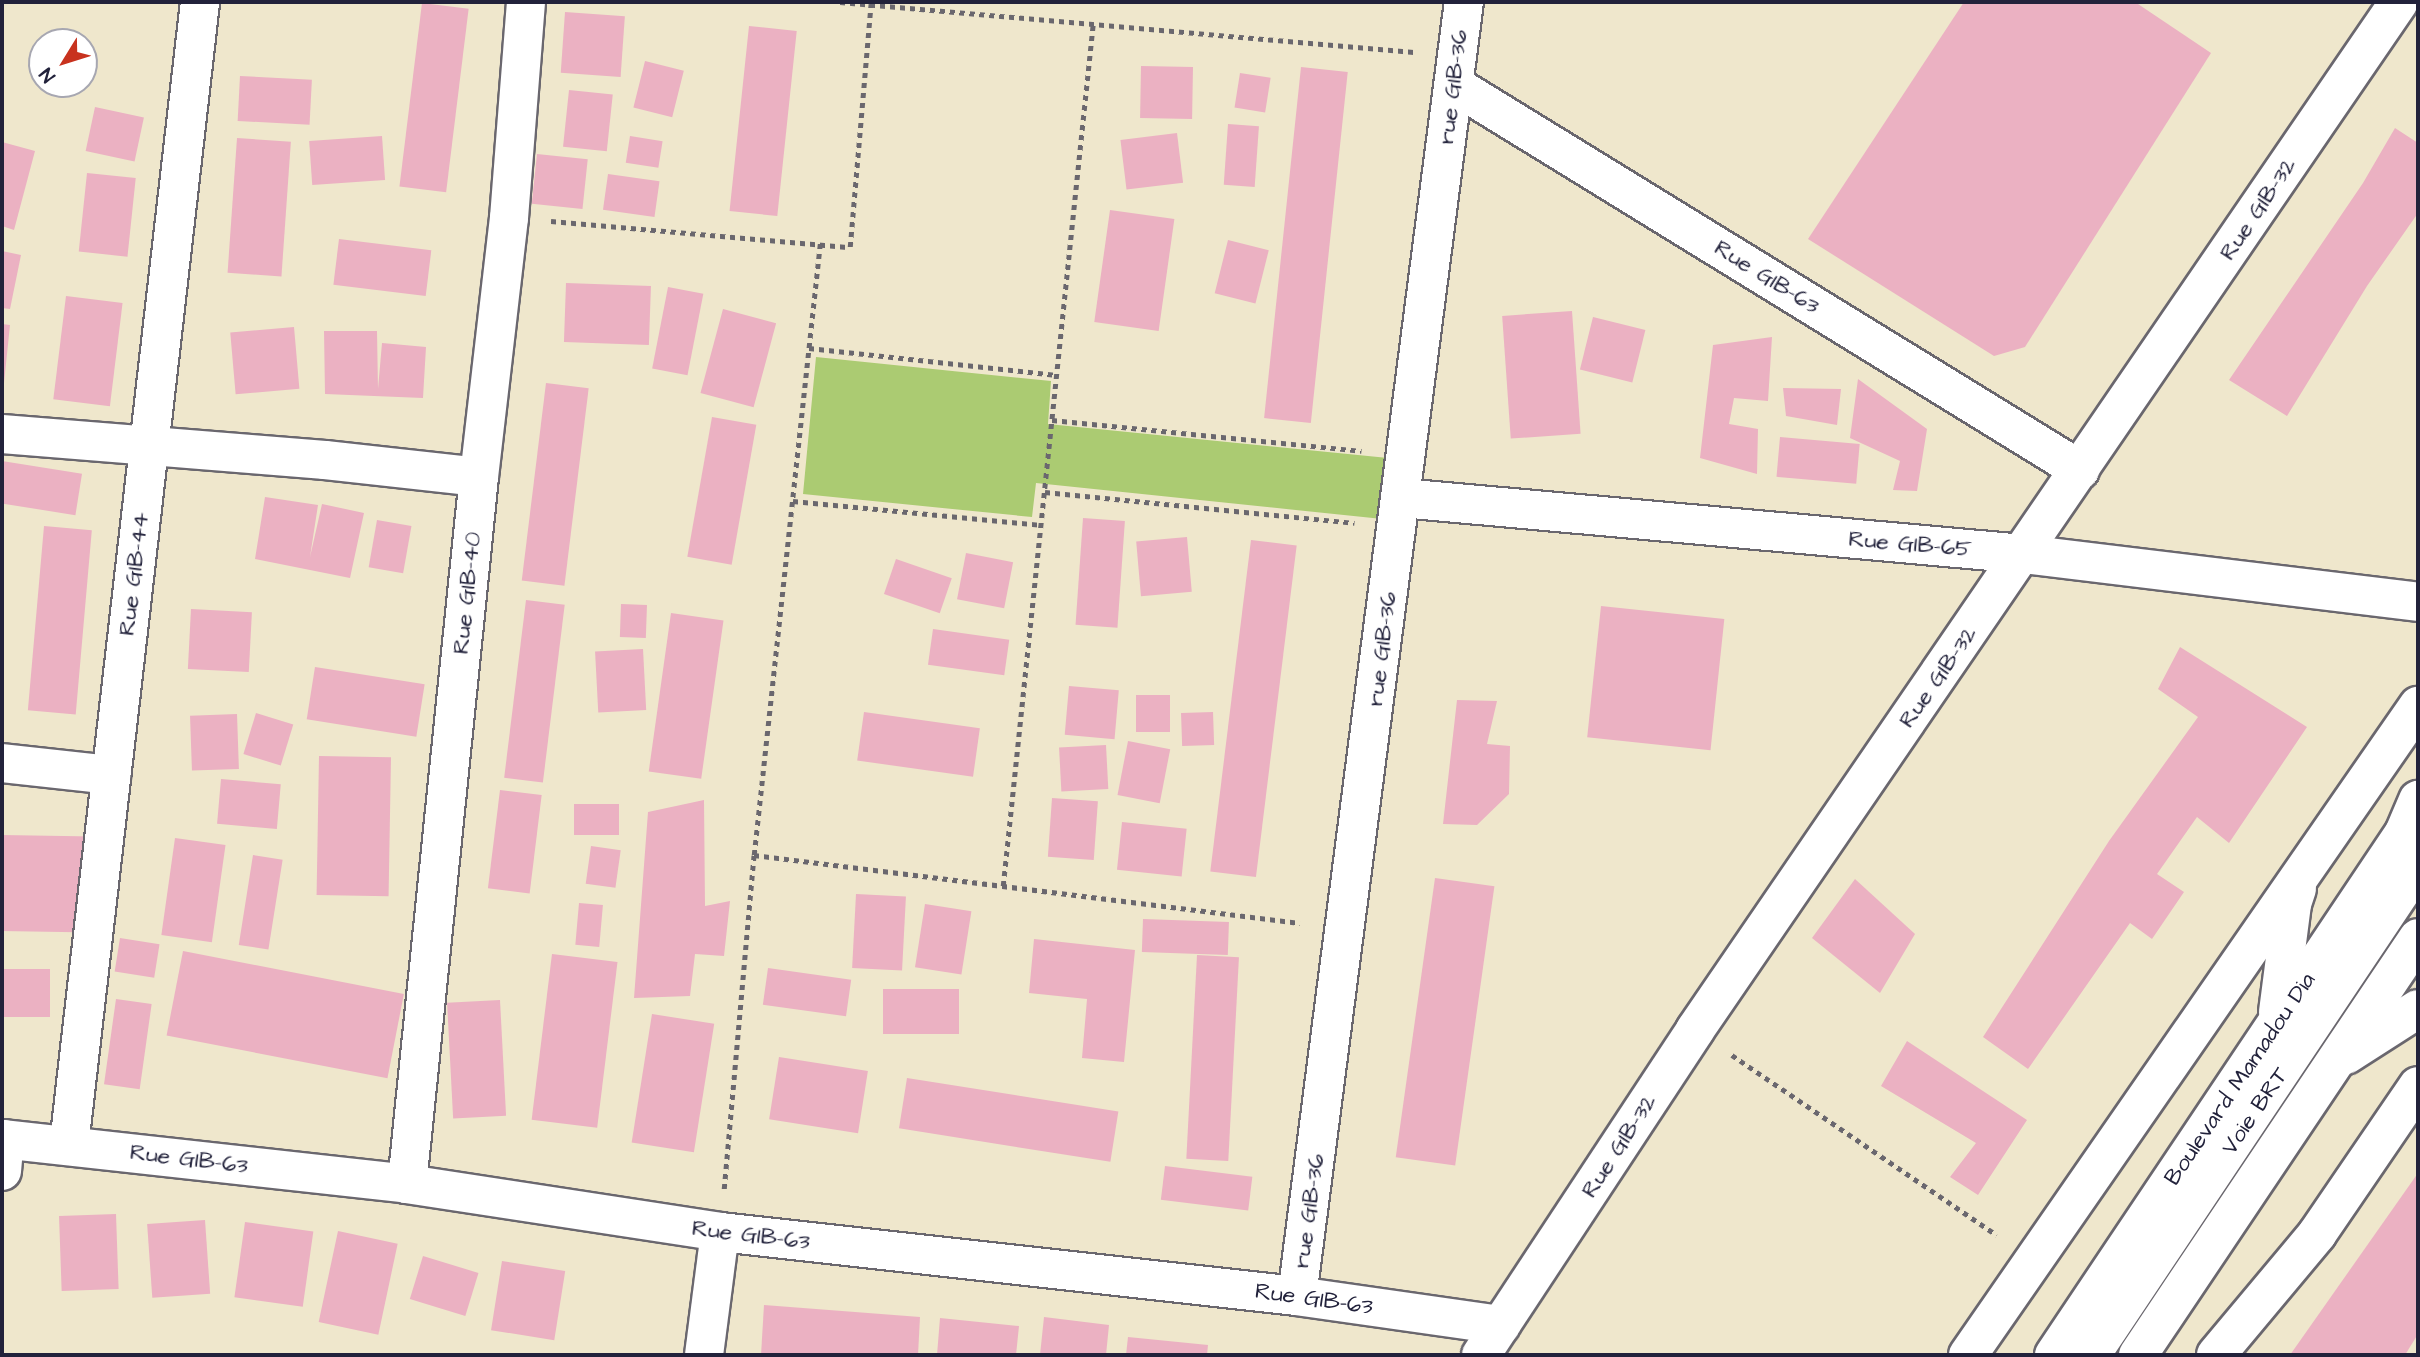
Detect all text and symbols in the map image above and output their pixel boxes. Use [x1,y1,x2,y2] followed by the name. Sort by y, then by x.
[28,28,98,98] north arrow
[1432,28,1474,146] street label: rue GIB-36
[33,62,62,88] text: N
[2214,153,2302,265] street label: Rue GIB-32
[1709,234,1825,320] street label: Rue GIB-63
[113,511,155,637] street label: Rue GIB-44
[1847,525,1973,563] street label: Rue GIB-65
[447,530,487,656] street label: Rue GIB-40
[1361,590,1403,708] street label: rue GIB-36
[1893,621,1983,733] street label: Rue GIB-32
[2159,967,2321,1191] street label: Boulevard Mamadou Dia
[2216,1062,2294,1160] street label: Voie BRT
[1575,1089,1663,1203] street label: Rue GIB-32
[128,1138,250,1180] street label: Rue GIB-63
[1287,1152,1331,1270] street label: rue GIB-36
[690,1214,812,1256] street label: Rue GIB-63
[1253,1277,1375,1321] street label: Rue GIB-63

